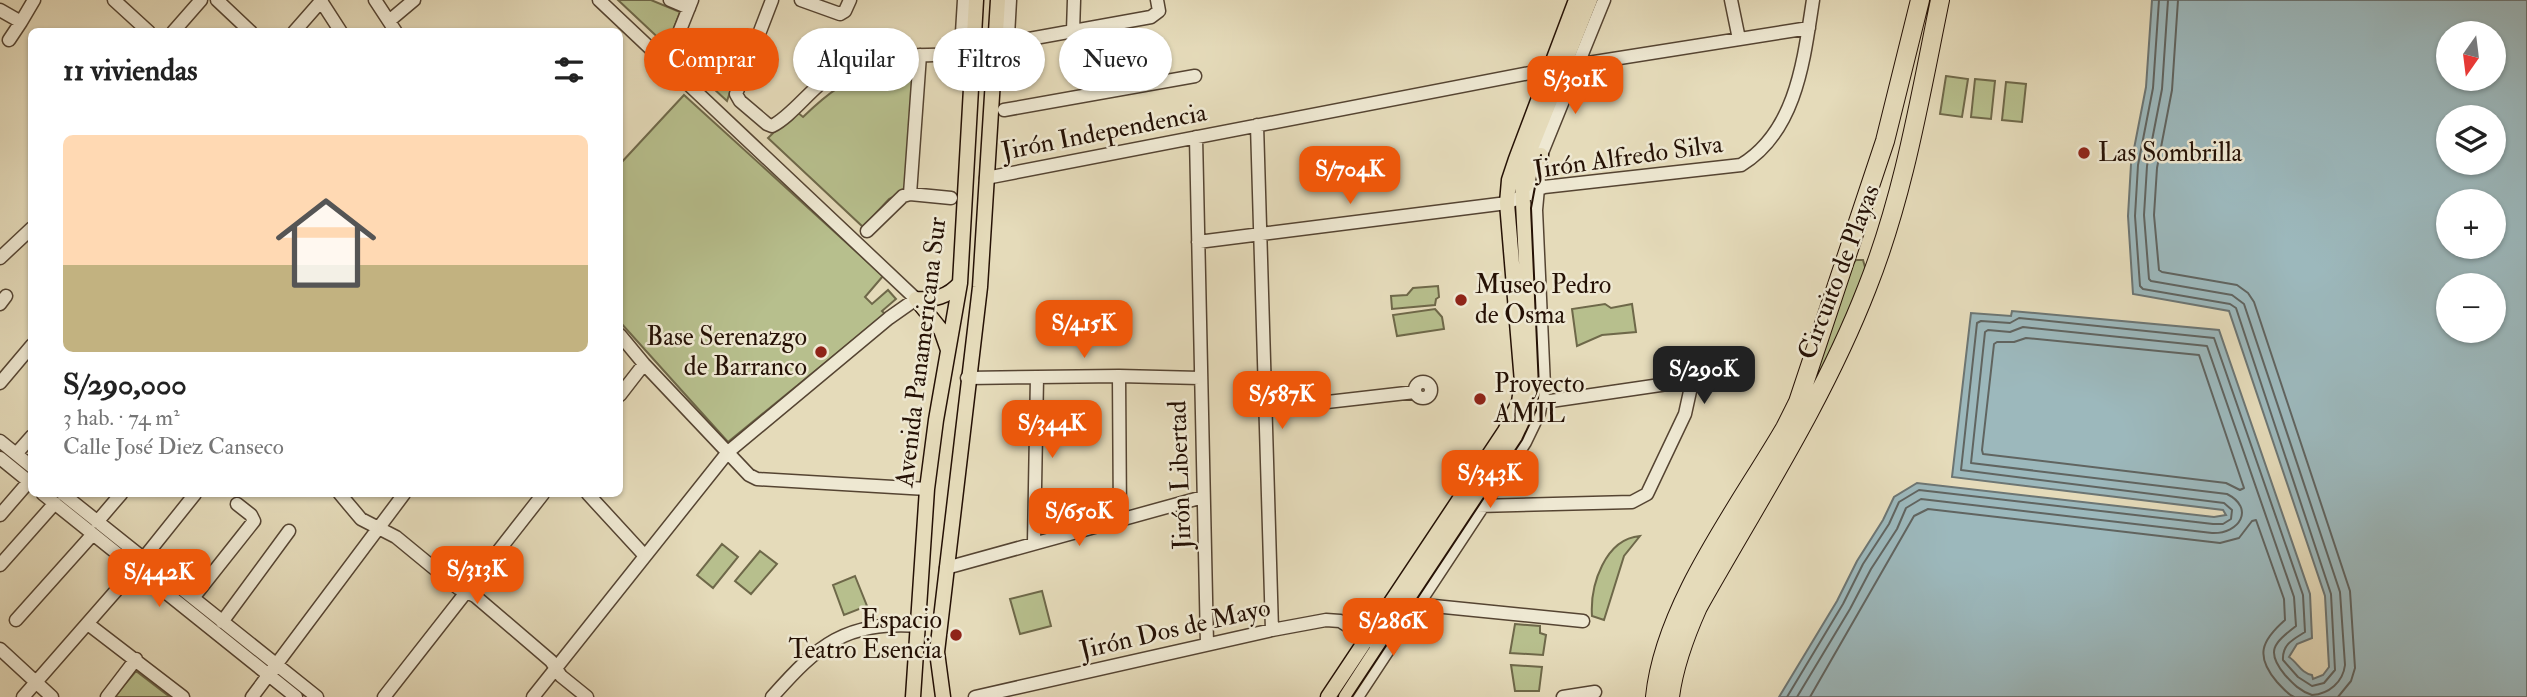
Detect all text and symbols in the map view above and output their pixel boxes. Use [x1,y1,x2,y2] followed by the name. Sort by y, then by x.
[2436,21,2506,91] north arrow
[2436,21,2506,343] map controls
[644,28,779,91] chip: Comprar
[793,28,919,91] chip: Alquilar
[933,28,1045,91] chip: Filtros
[1059,28,1172,91] chip: Nuevo
[550,51,588,89] icon: filters
[63,52,198,89] text: 11 viviendas
[1518,57,1632,116] pin: S/301K
[1543,64,1607,93] text: S/301K
[998,96,1210,169] street label: Jirón Independencia
[2436,105,2506,175] button: layers
[1530,128,1725,186] street label: Jirón Alfredo Silva
[2098,137,2243,169] place label: Las Sombrilla
[2076,145,2092,161] marker: Las Sombrilla
[1293,146,1407,206] pin: S/704K
[1315,154,1385,183] text: S/704K
[263,180,389,306] icon: home
[1791,180,1887,364] street label: Circuito de Playas
[2436,189,2506,259] button: +
[888,215,953,490] street label: Avenida Panamericana Sur
[1475,269,1611,331] place label: Museo Pedro de Osma
[2436,273,2506,343] button: −
[1453,292,1469,308] marker: Museo Pedro de Osma
[1027,300,1141,360] pin: S/415K
[1052,308,1116,337] text: S/415K
[646,321,807,383] place label: Base Serenazgo de Barranco
[813,344,829,360] marker: Base Serenazgo de Barranco
[1647,346,1761,406] pin: S/290K
[1669,354,1739,383] text: S/290K
[63,366,187,403] text: S/290,000
[1493,368,1584,430] place label: Proyecto AMIL
[1225,372,1339,431] pin: S/587K
[1249,379,1315,408] text: S/587K
[1472,391,1488,407] marker: Proyecto AMIL
[995,400,1109,460] pin: S/344K
[1161,400,1199,551] street label: Jirón Libertad
[63,403,180,432] text: 3 hab. · 74 m²
[1018,408,1086,437] text: S/344K
[63,432,284,461] text: Calle José Diez Canseco
[1433,450,1547,510] pin: S/343K
[1458,458,1522,487] text: S/343K
[1022,489,1136,548] pin: S/650K
[1045,496,1113,525] text: S/650K
[420,546,534,606] pin: S/313K
[102,550,216,609] pin: S/442K
[447,554,507,583] text: S/313K
[124,557,194,586] text: S/442K
[1076,592,1273,667] street label: Jirón Dos de Mayo
[1336,598,1450,658] pin: S/286K
[788,604,942,666] place label: Espacio Teatro Esencia
[1359,606,1427,635] text: S/286K
[948,627,964,643] marker: Espacio Teatro Esencia

